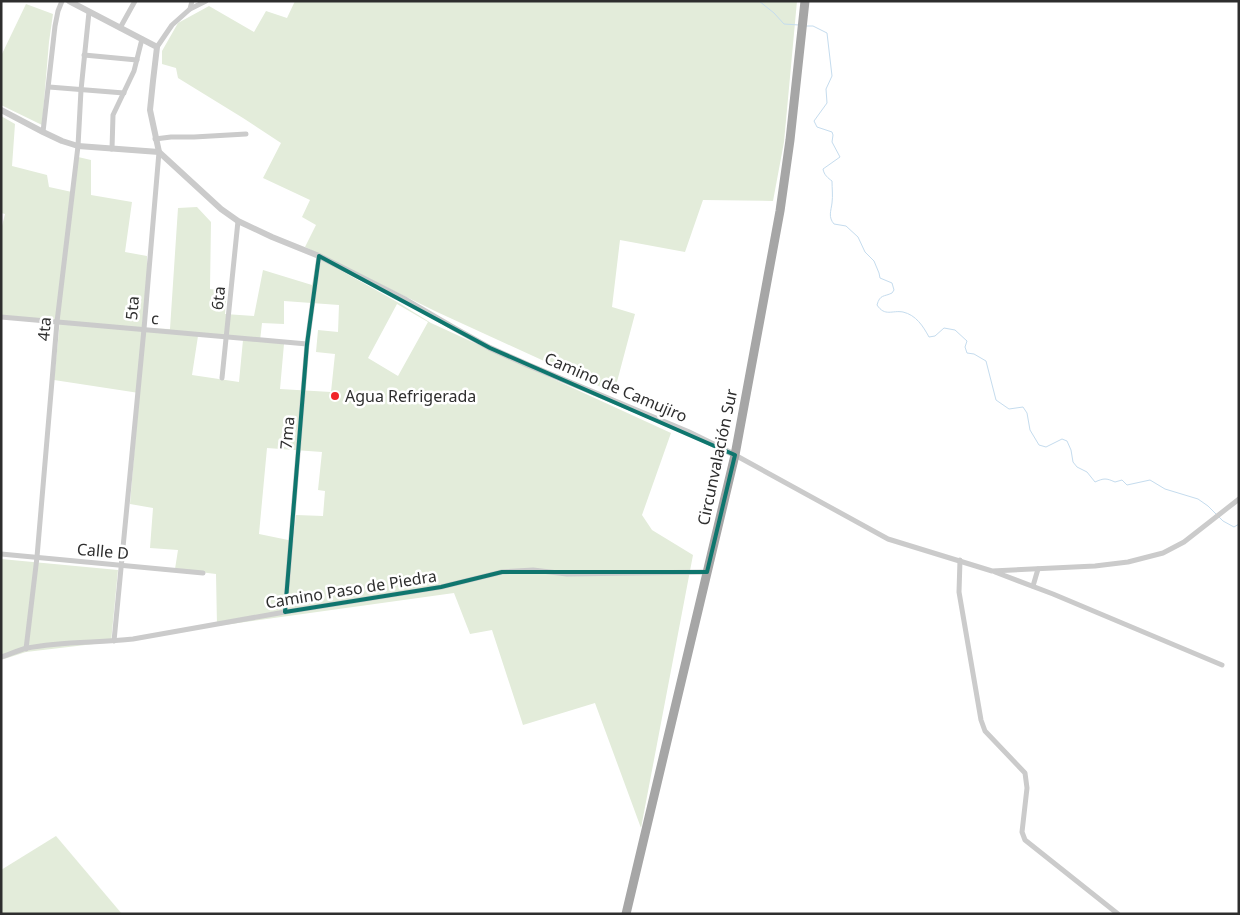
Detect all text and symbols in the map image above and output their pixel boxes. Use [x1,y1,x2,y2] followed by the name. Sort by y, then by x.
[206,285,230,311] street label: 6ta
[120,295,144,321] street label: 5ta
[150,307,160,329] street label: c
[32,316,56,342] street label: 4ta
[541,347,691,427] street label: Camino de Camujiro
[345,385,476,407] place label: Agua Refrigerada
[692,386,742,527] street label: Circunvalación Sur
[329,390,341,402] marker: Agua Refrigerada
[275,416,299,450] street label: 7ma
[76,538,130,564] street label: Calle D
[264,565,438,613] street label: Camino Paso de Piedra

